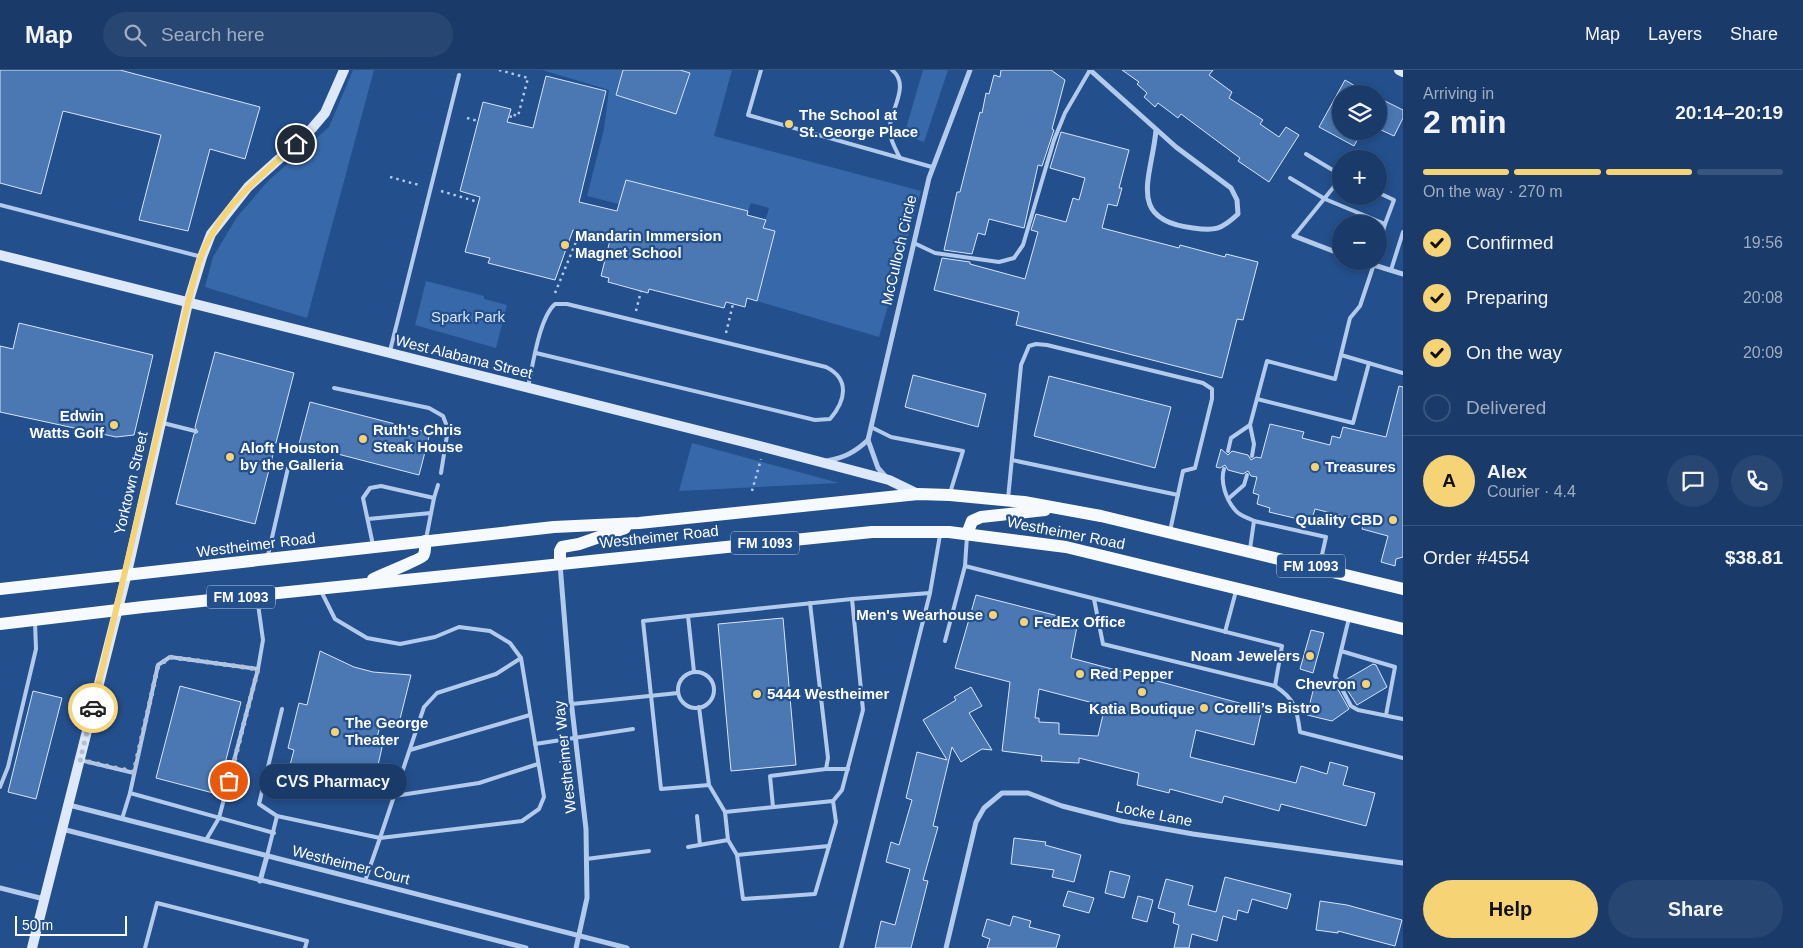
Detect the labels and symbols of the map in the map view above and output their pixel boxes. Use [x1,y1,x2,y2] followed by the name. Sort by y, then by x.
[799,106,918,140] place label: The School at St. George Place
[783,118,795,130] marker: The School at St. George Place
[275,123,317,165] pin
[878,193,919,307] street label: McCulloch Circle
[575,227,722,261] place label: Mandarin Immersion Magnet School
[559,239,571,251] marker: Mandarin Immersion Magnet School
[431,308,506,325] park label: Spark Park
[394,331,535,382] street label: West Alabama Street
[30,407,105,441] place label: Edwin Watts Golf
[108,419,120,431] marker: Edwin Watts Golf
[373,421,463,455] place label: Ruth's Chris Steak House
[110,429,151,536] street label: Yorktown Street
[357,433,369,445] marker: Ruth's Chris Steak House
[240,439,344,473] place label: Aloft Houston by the Galleria
[224,451,236,463] marker: Aloft Houston by the Galleria
[1325,458,1396,475] place label: Treasures
[1309,461,1321,473] marker: Treasures
[1295,511,1383,528] place label: Quality CBD
[1006,513,1127,552] street label: Westheimer Road
[1387,514,1399,526] marker: Quality CBD
[598,522,719,551] street label: Westheimer Road
[195,529,316,560] street label: Westheimer Road
[731,532,799,554] road number: FM 1093
[1277,554,1345,578] road number: FM 1093
[207,586,275,608] road number: FM 1093
[856,606,983,623] place label: Men's Wearhouse
[987,609,999,621] marker: Men's Wearhouse
[1034,613,1126,630] place label: FedEx Office
[1018,616,1030,628] marker: FedEx Office
[1191,647,1300,664] place label: Noam Jewelers
[1304,650,1316,662] marker: Noam Jewelers
[1090,665,1174,682] place label: Red Pepper
[1074,668,1086,680] marker: Red Pepper
[1295,675,1356,692] place label: Chevron
[1360,678,1372,690] marker: Chevron
[68,683,118,733] courier
[767,685,889,702] place label: 5444 Westheimer
[1136,686,1148,698] marker: Katia Boutique
[751,688,763,700] marker: 5444 Westheimer
[550,699,579,814] street label: Westheimer Way
[1214,699,1320,716] place label: Corelli’s Bistro
[1089,700,1195,717] place label: Katia Boutique
[1198,702,1210,714] marker: Corelli’s Bistro
[345,714,428,748] place label: The George Theater
[329,726,341,738] marker: The George Theater
[208,760,250,802] pin
[259,764,406,798] callout: CVS Pharmacy
[1114,798,1194,829] street label: Locke Lane
[291,842,412,888] street label: Westheimer Court
[15,913,128,936] scale bar

